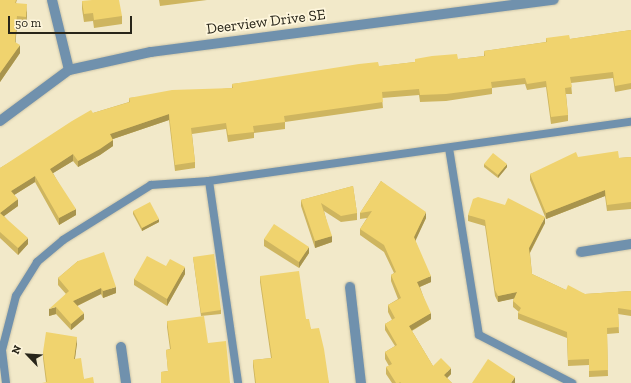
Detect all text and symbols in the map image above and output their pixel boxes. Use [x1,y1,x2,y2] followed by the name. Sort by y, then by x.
[205,6,327,38] street label: Deerview Drive SE
[10,8,134,34] scale bar
[15,16,41,30] text: 50 m
[8,335,48,375] north arrow
[9,343,24,356] text: N

